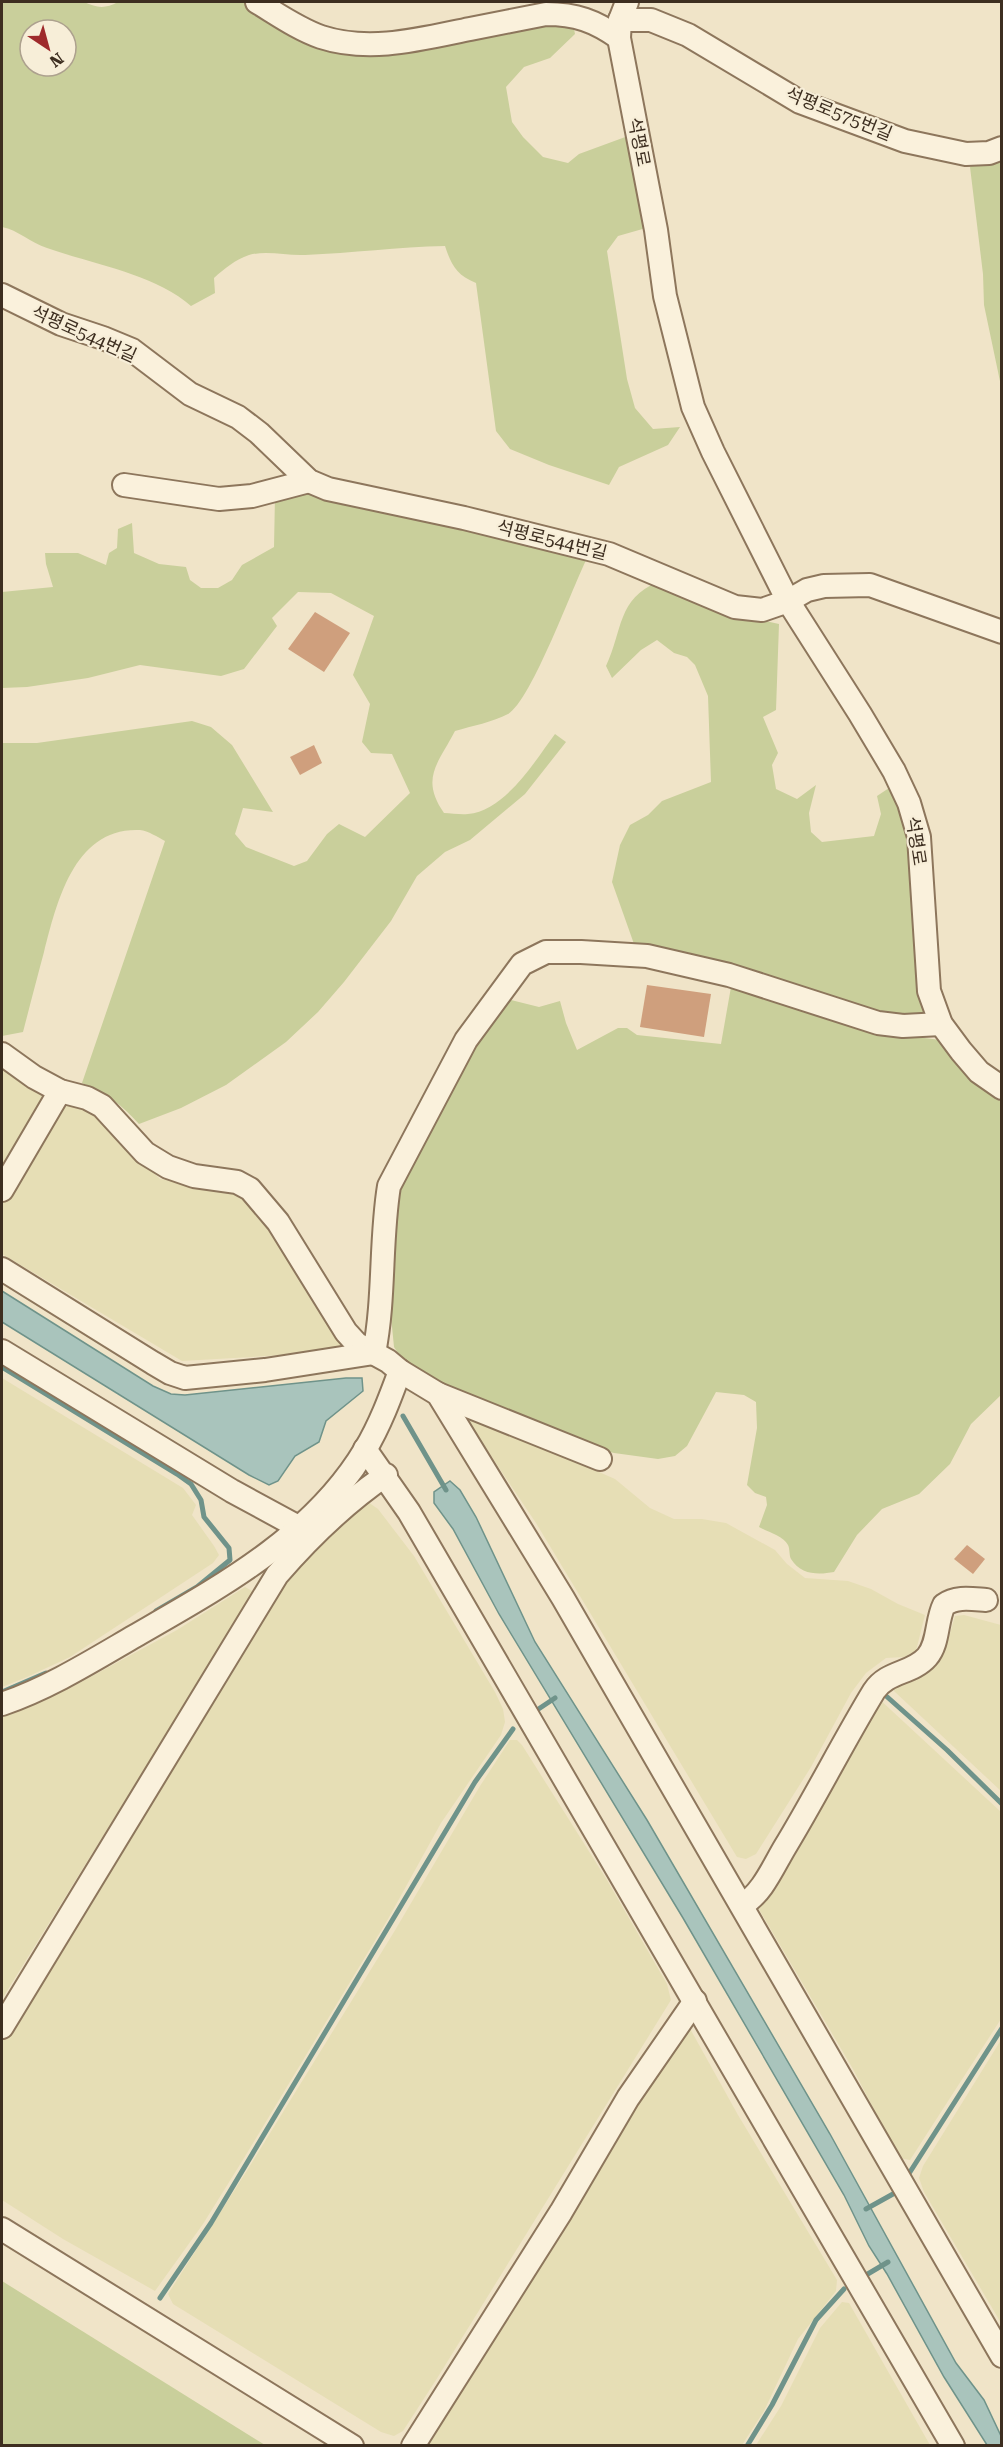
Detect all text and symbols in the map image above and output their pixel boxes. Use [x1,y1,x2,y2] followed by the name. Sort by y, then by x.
[18,18,78,78] north arrow
[46,48,67,71] text: N
[783,83,896,144] street label: 석평로575번길
[624,116,655,168] street label: 석평로
[28,301,140,366] street label: 석평로544번길
[495,516,610,563] street label: 석평로544번길
[902,815,931,867] street label: 석평로

